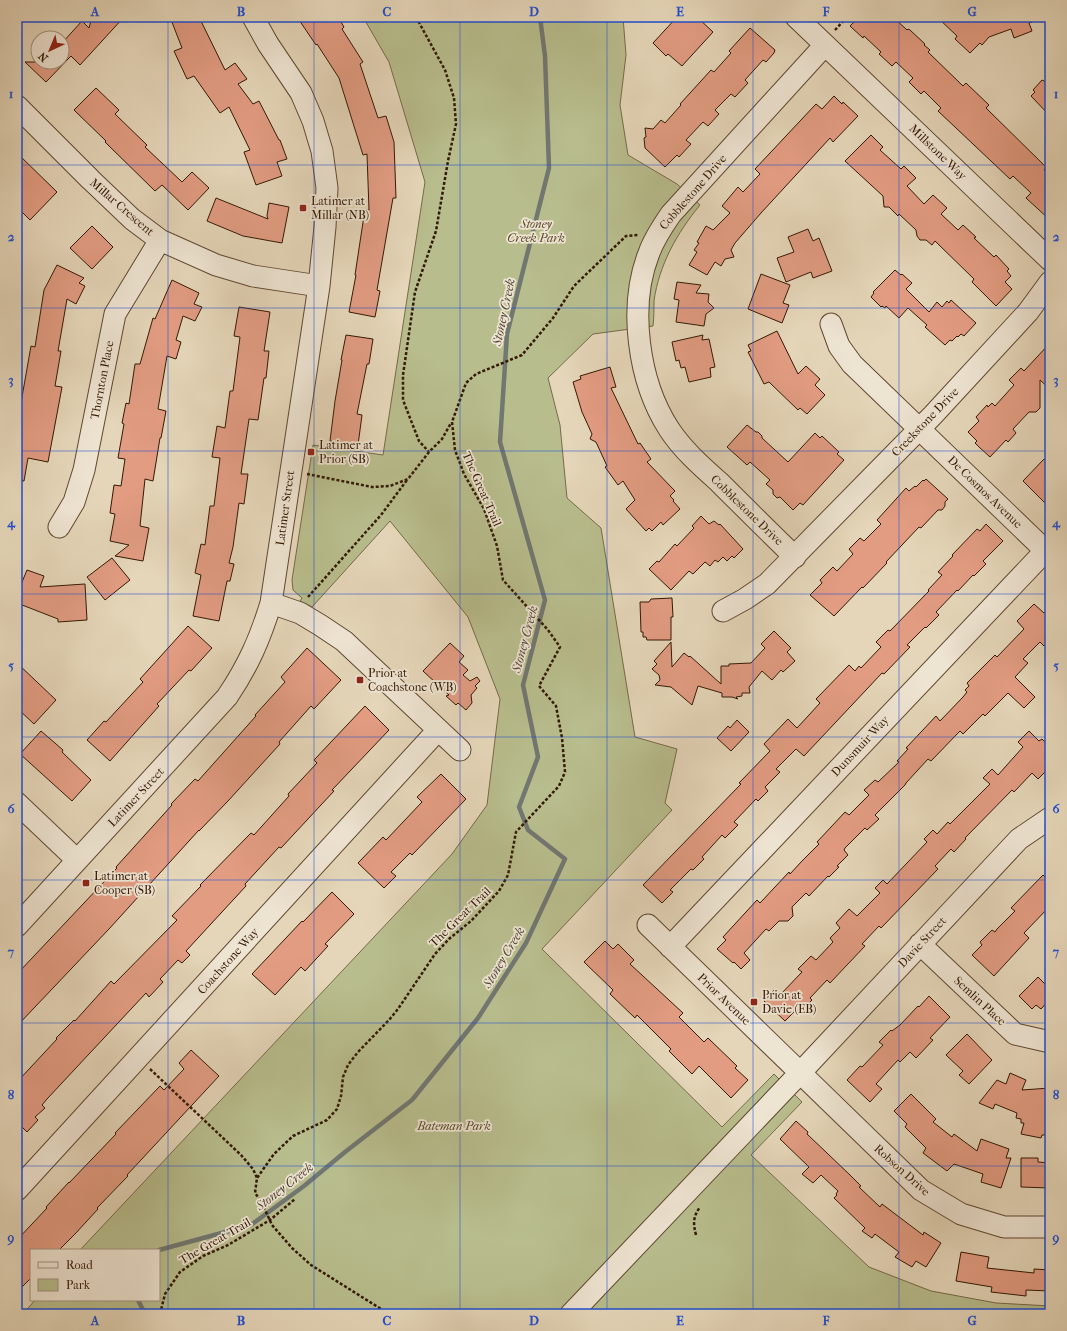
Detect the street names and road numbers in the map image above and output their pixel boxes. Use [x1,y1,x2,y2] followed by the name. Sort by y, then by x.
[907,121,970,183] street label: Millstone Way
[657,151,730,233] street label: Cobblestone Drive
[87,175,157,239] street label: Millar Crescent
[87,339,117,421] street label: Thornton Place
[889,385,962,459] street label: Creekstone Drive
[459,450,505,529] street label: The Great Trail
[945,453,1025,531] street label: De Cosmos Avenue
[273,469,297,547] street label: Latimer Street
[708,472,786,548] street label: Cobblestone Drive
[828,712,892,779] street label: Dunsmuir Way
[105,764,167,830] street label: Latimer Street
[426,884,494,950] street label: The Great Trail
[895,913,949,970] street label: Davie Street
[195,924,262,997] street label: Coachstone Way
[695,970,753,1028] street label: Prior Avenue
[951,973,1009,1029] street label: Semlin Place
[871,1141,933,1199] street label: Robson Drive
[177,1215,254,1267] street label: The Great Trail

